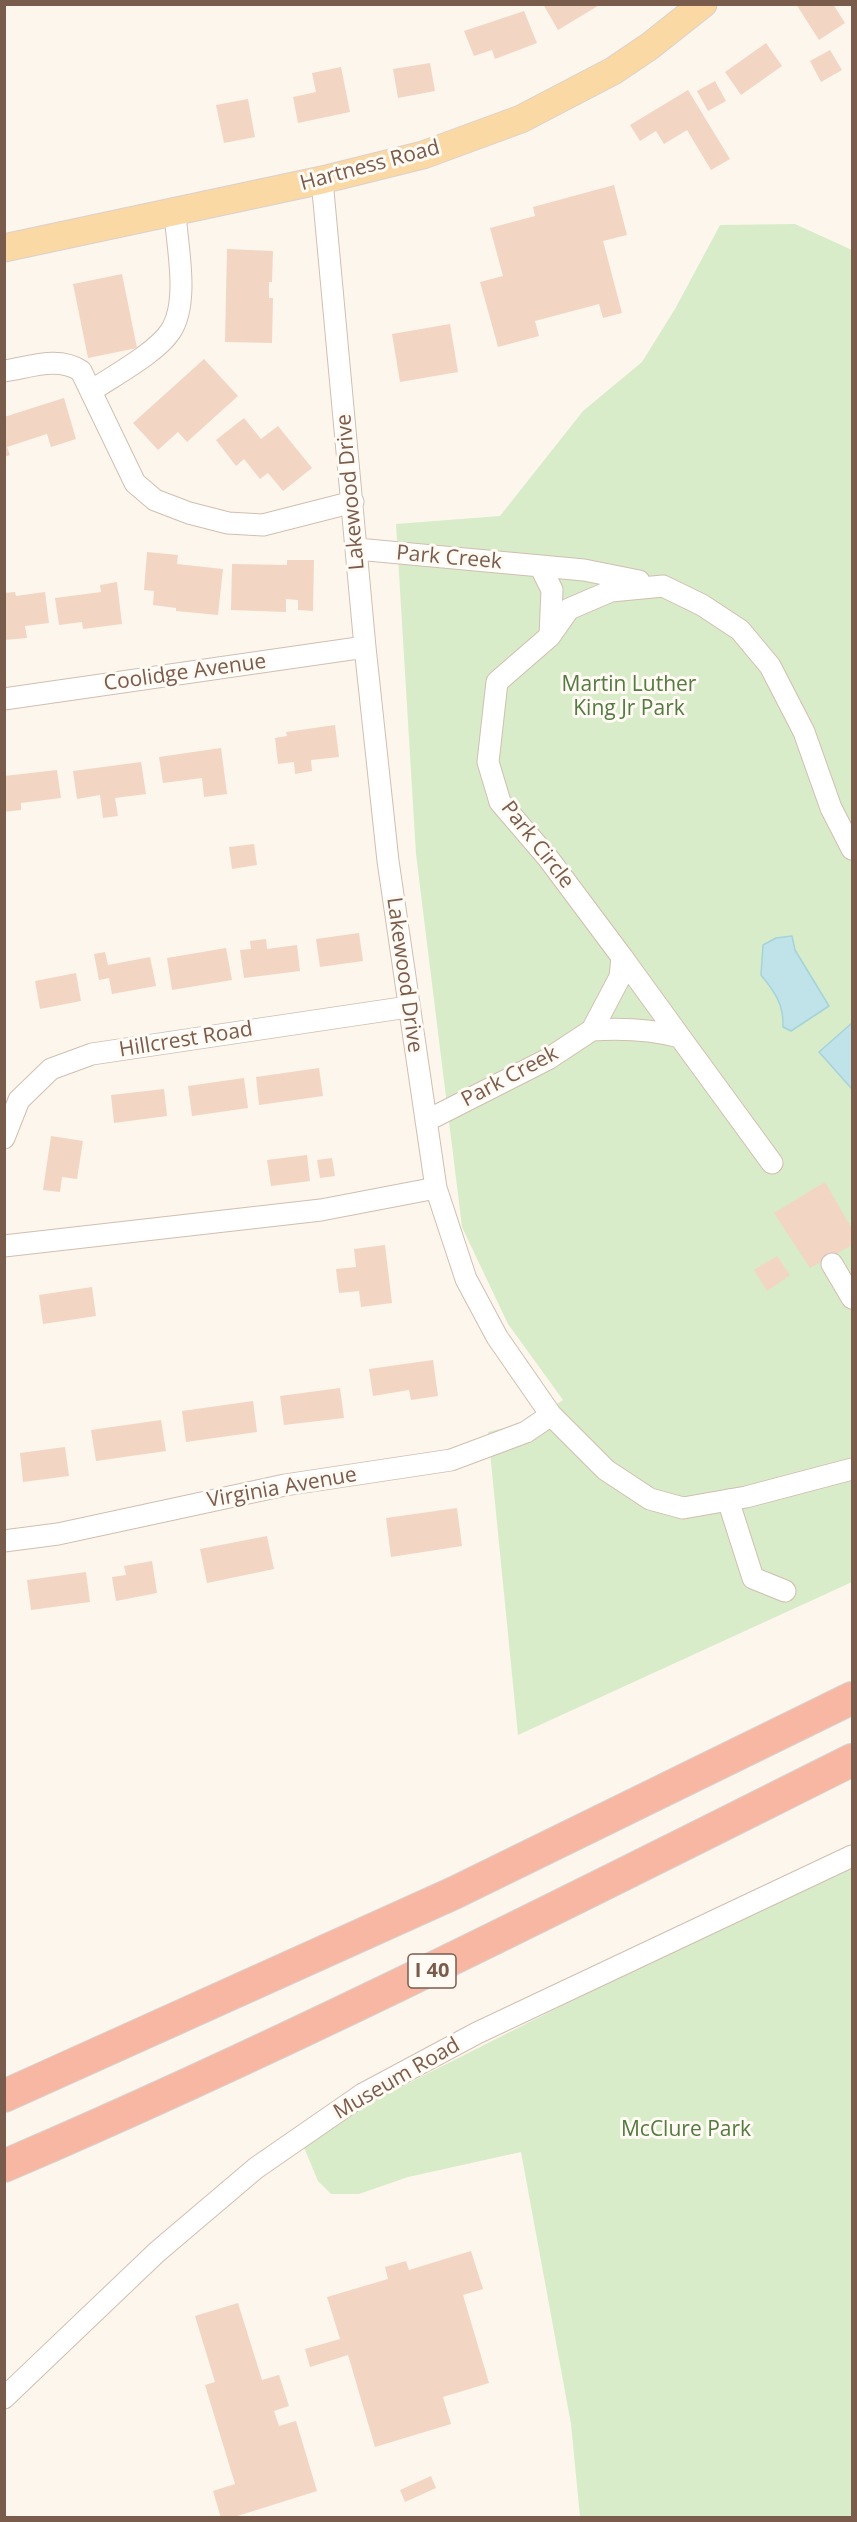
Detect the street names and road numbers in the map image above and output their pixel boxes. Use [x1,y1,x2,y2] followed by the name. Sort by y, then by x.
[297,135,443,197] street label: Hartness Road
[332,413,370,571] street label: Lakewood Drive
[395,541,503,575] street label: Park Creek
[102,649,268,697] street label: Coolidge Avenue
[495,796,579,894] street label: Park Circle
[381,896,427,1054] street label: Lakewood Drive
[117,1017,255,1063] street label: Hillcrest Road
[457,1041,563,1113] street label: Park Creek
[205,1462,359,1514] street label: Virginia Avenue
[408,1954,456,1988] road number: I 40
[329,2033,465,2125] street label: Museum Road

